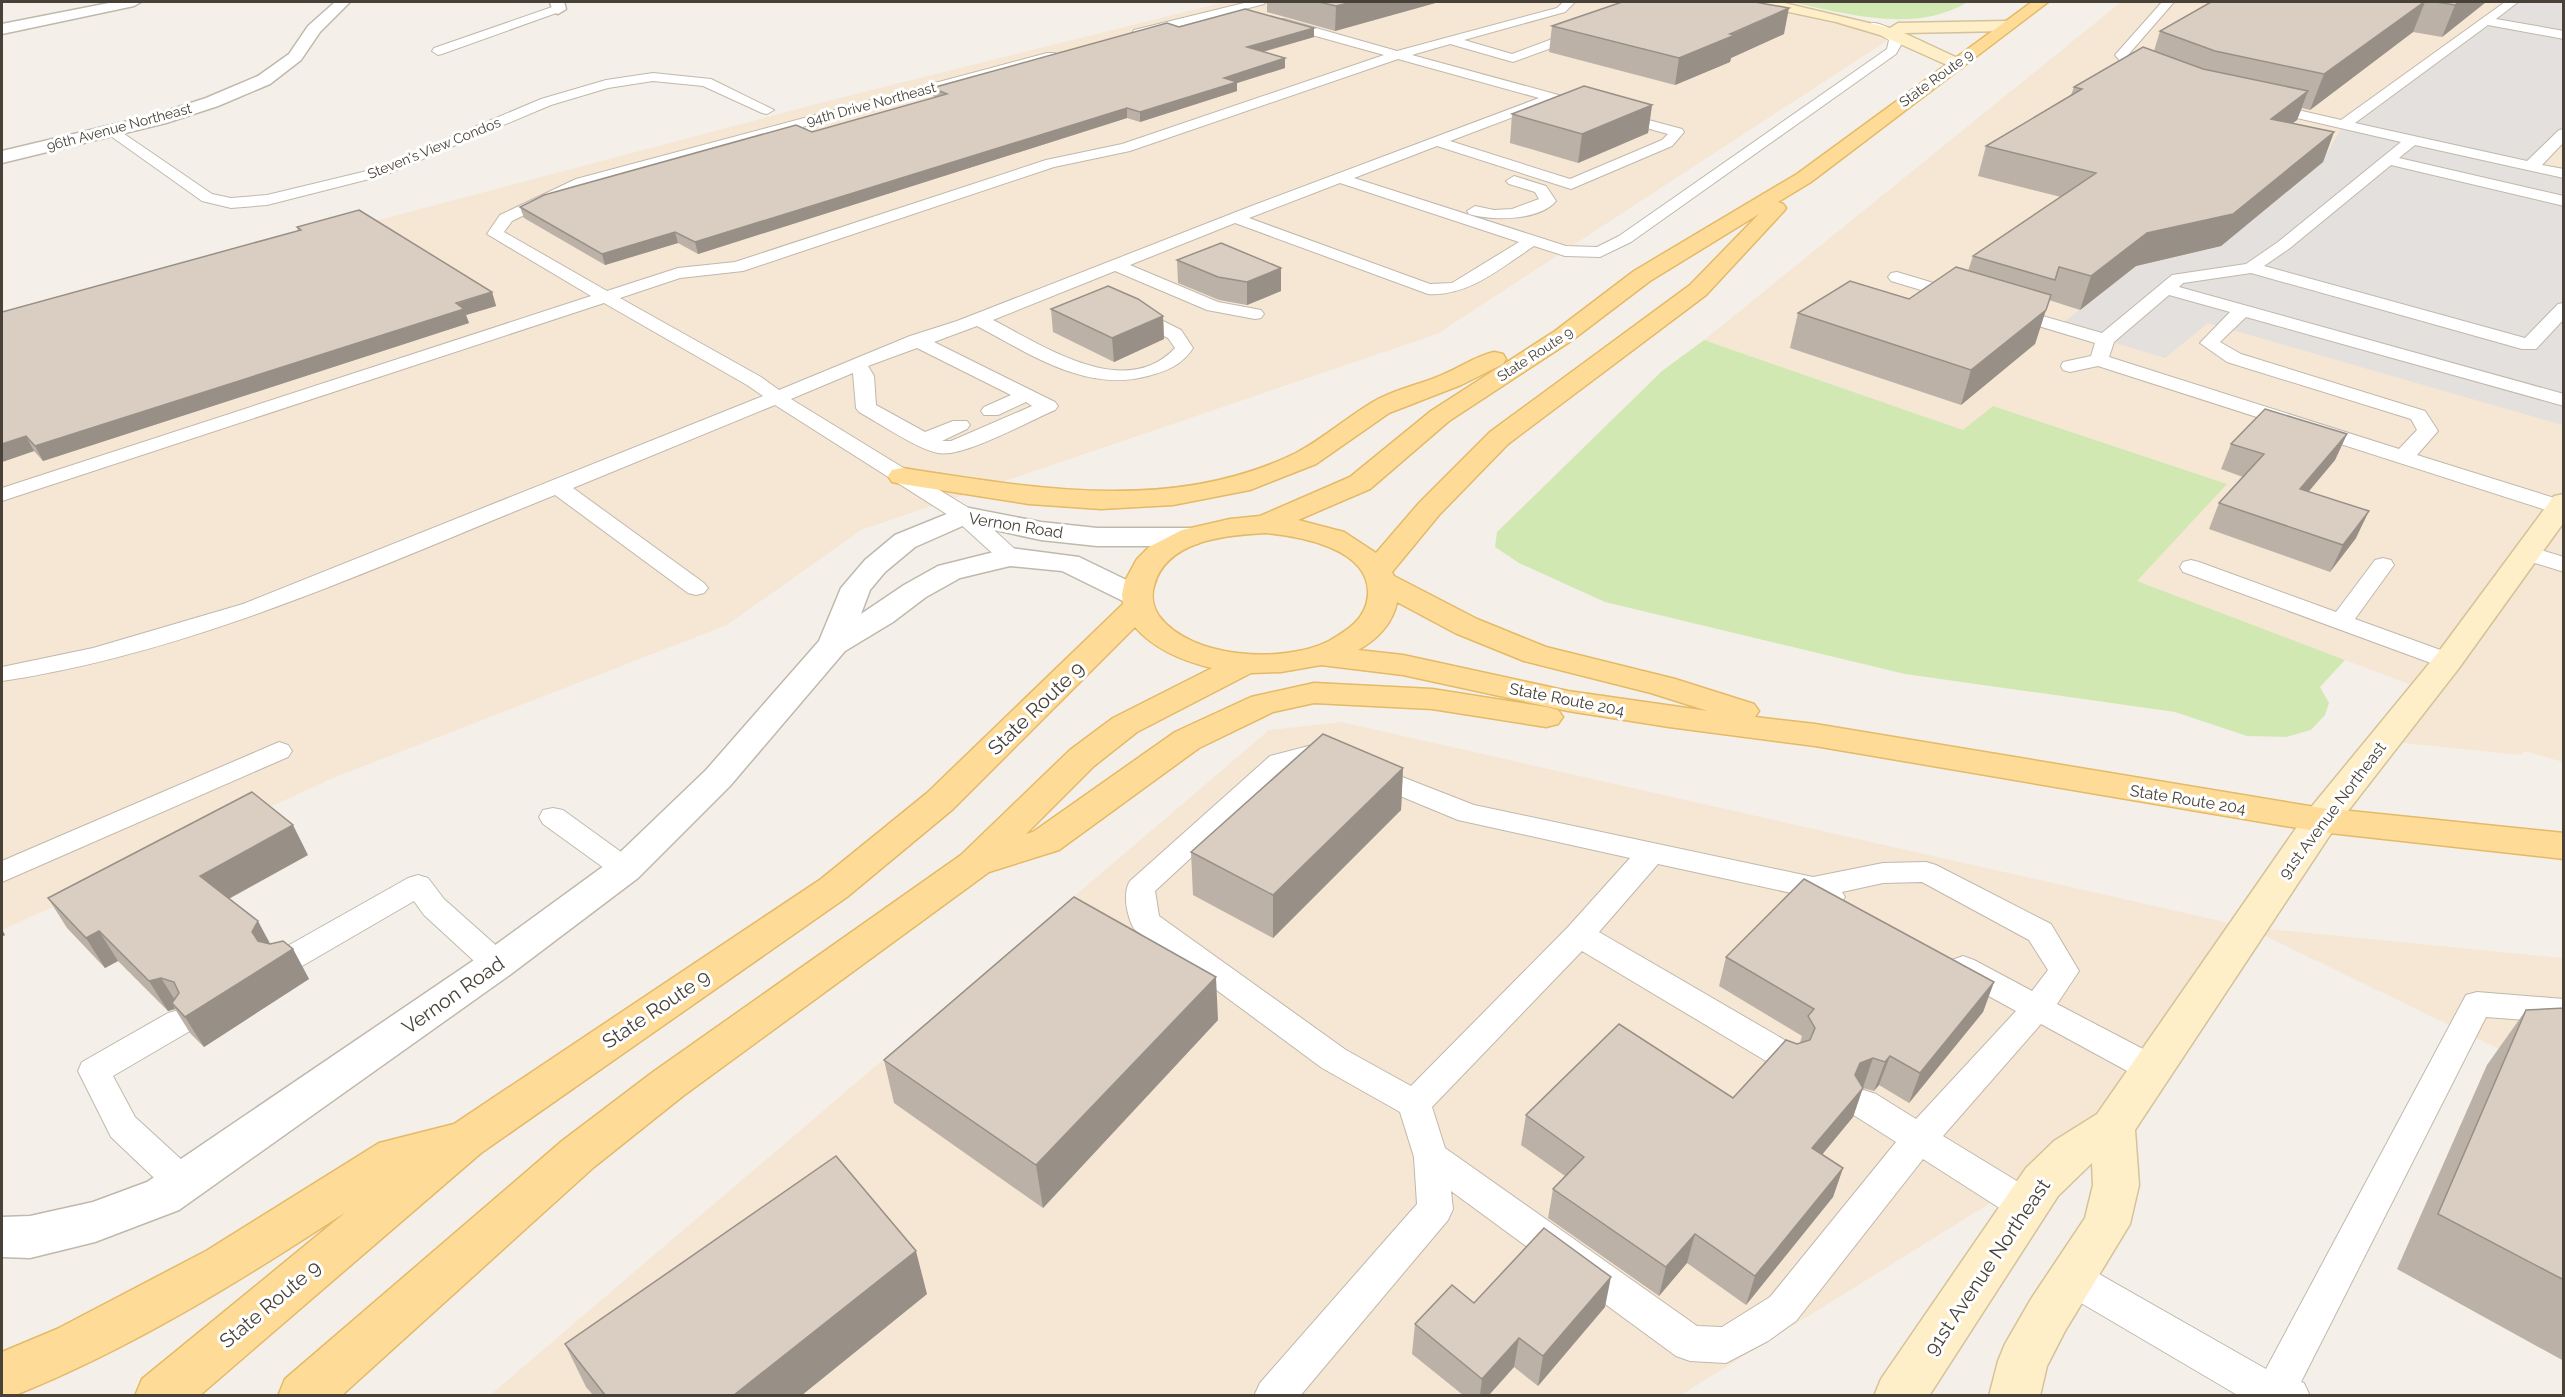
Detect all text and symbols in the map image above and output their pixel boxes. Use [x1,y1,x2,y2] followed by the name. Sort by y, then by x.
[1896,46,1976,110] street label: State Route 9
[805,79,938,129] street label: 94th Drive Northeast
[45,100,194,154] street label: 96th Avenue Northeast
[365,114,503,182] street label: Steven's View Condos
[1494,324,1576,384] street label: State Route 9
[967,509,1065,542] street label: Vernon Road
[983,656,1089,760] street label: State Route 9
[1508,679,1626,720] street label: State Route 204
[2275,738,2390,882] street label: 91st Avenue Northeast
[2129,781,2247,818] street label: State Route 204
[397,951,509,1039] street label: Vernon Road
[598,964,714,1054] street label: State Route 9
[1919,1174,2055,1360] street label: 91st Avenue Northeast
[215,1255,325,1353] street label: State Route 9

